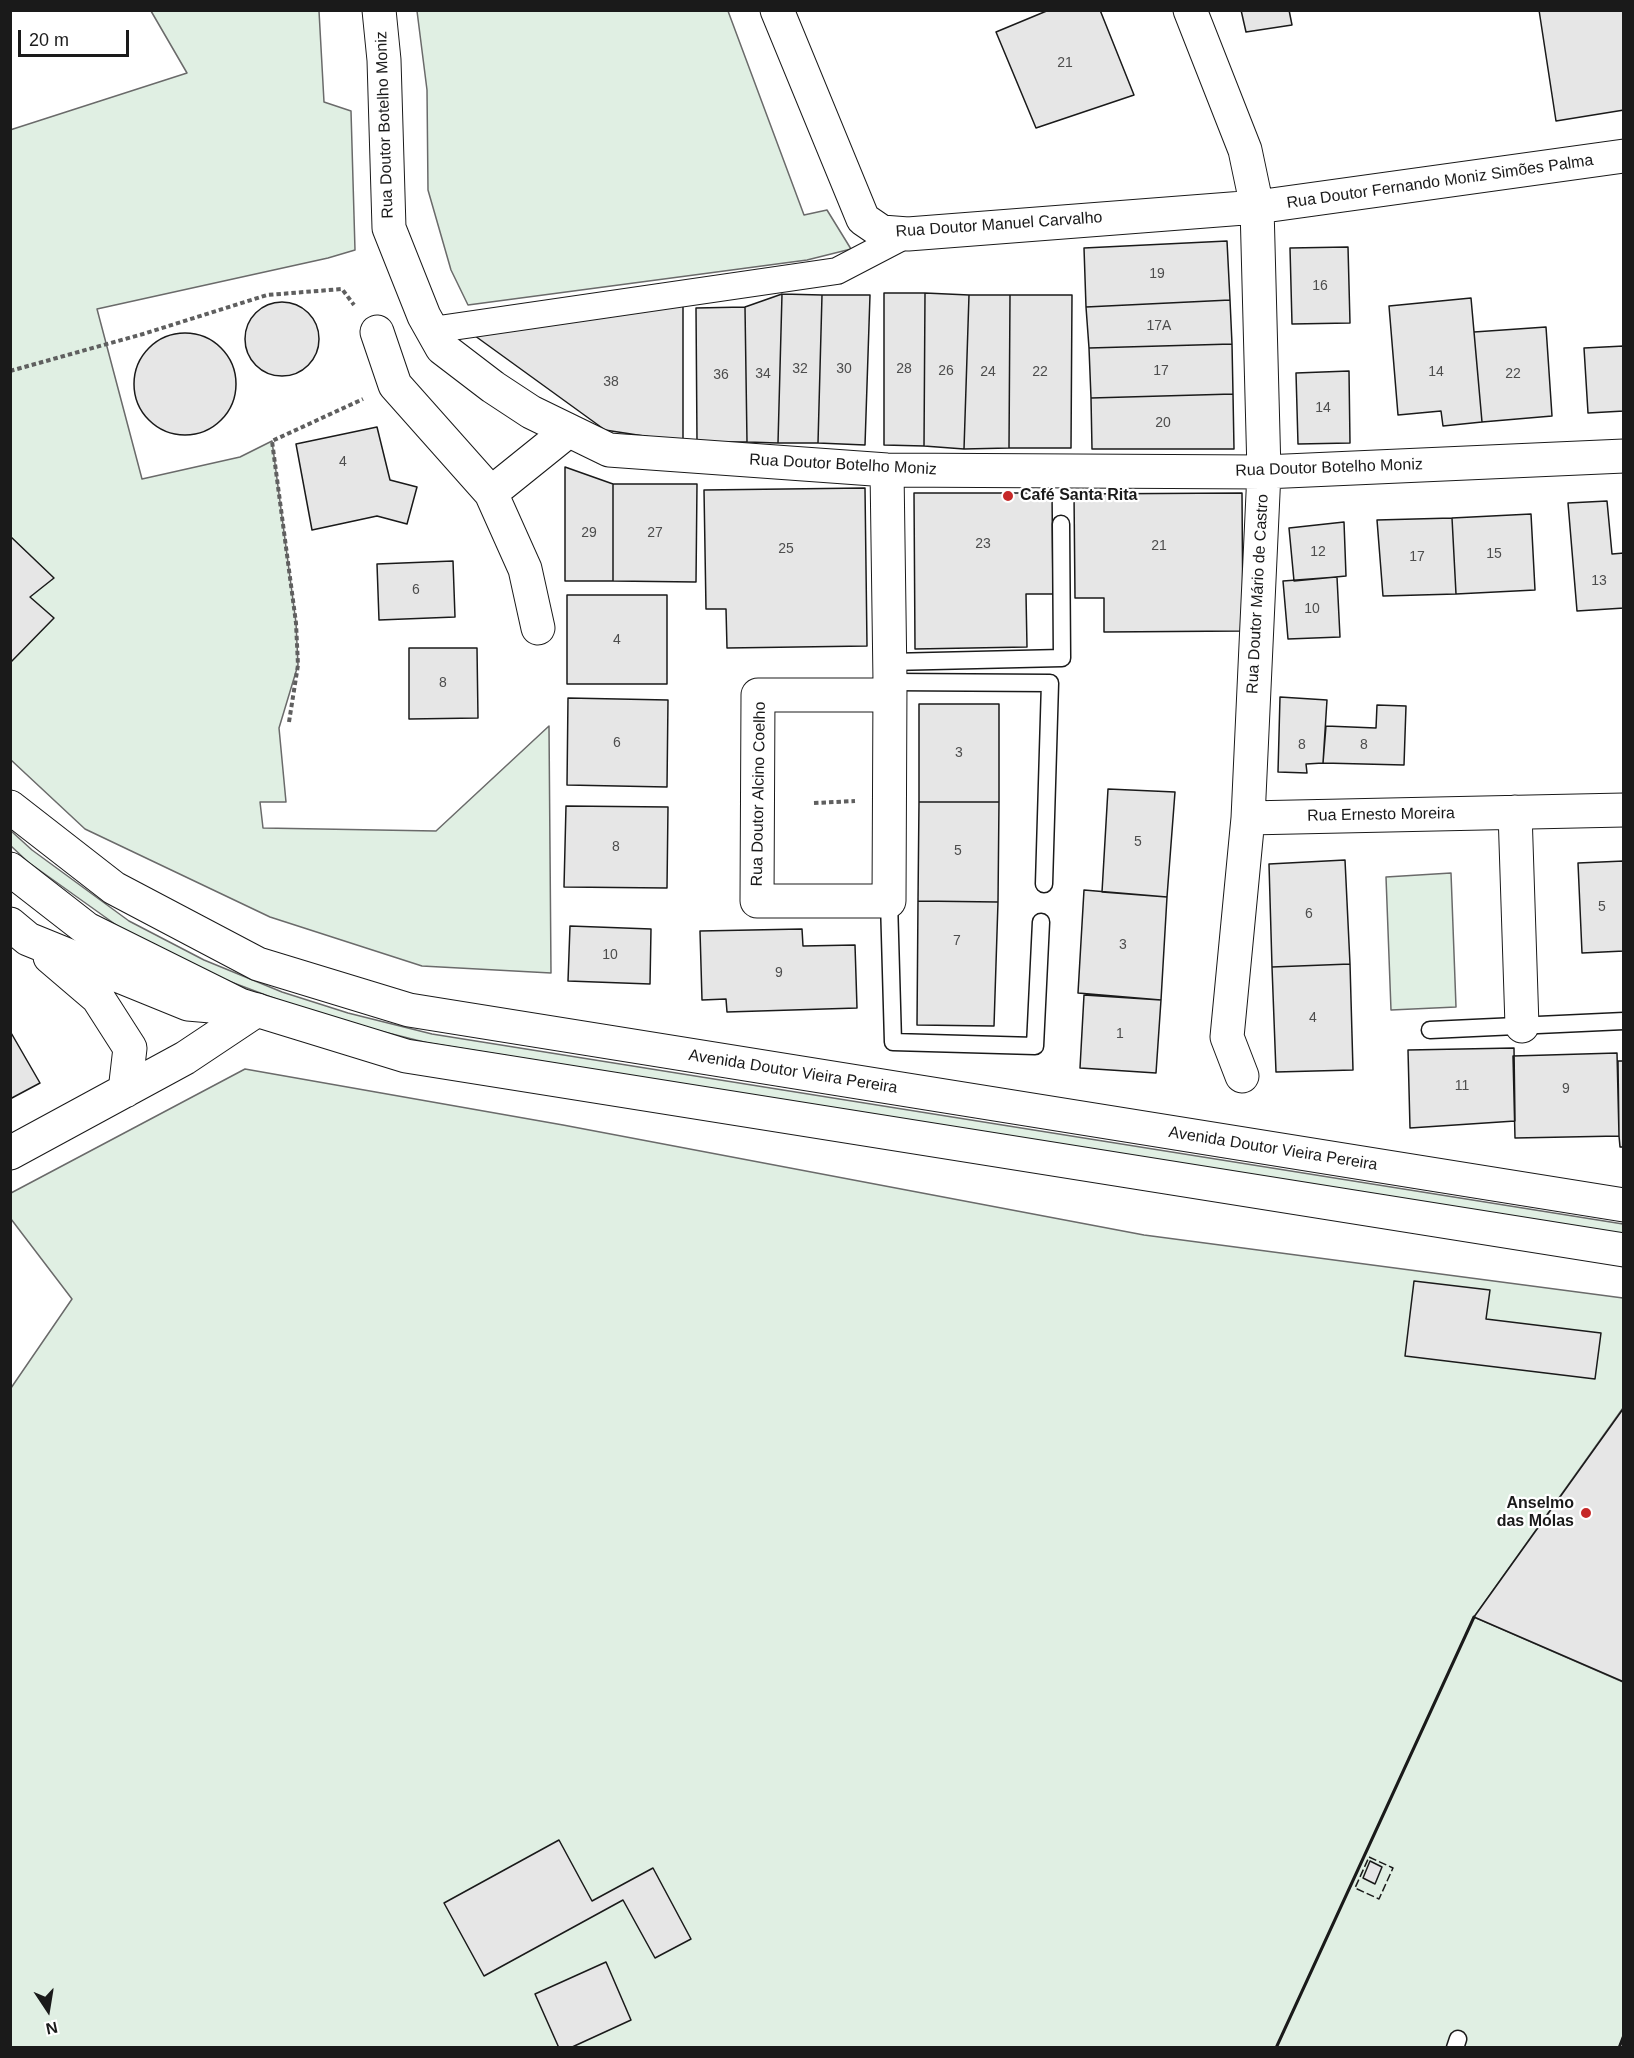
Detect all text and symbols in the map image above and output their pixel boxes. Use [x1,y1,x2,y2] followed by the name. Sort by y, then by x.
[21,18,132,56] scale bar
[29,30,69,50] text: 20 m
[372,31,398,219] street label: Rua Doutor Botelho Moniz
[1057,55,1073,71] house number: 21
[1285,151,1595,213] street label: Rua Doutor Fernando Moniz Simões Palma
[895,208,1103,242] street label: Rua Doutor Manuel Carvalho
[1149,266,1165,282] house number: 19
[1312,278,1328,294] house number: 16
[1147,318,1171,334] house number: 17A
[792,361,808,377] house number: 32
[836,361,852,377] house number: 30
[896,361,912,377] house number: 28
[938,363,954,379] house number: 26
[1153,363,1169,379] house number: 17
[980,364,996,380] house number: 24
[1032,364,1048,380] house number: 22
[1428,364,1444,380] house number: 14
[755,366,771,382] house number: 34
[1505,366,1521,382] house number: 22
[713,367,729,383] house number: 36
[603,374,619,390] house number: 38
[1315,400,1331,416] house number: 14
[1155,415,1171,431] house number: 20
[749,451,937,479] street label: Rua Doutor Botelho Moniz
[339,454,347,470] house number: 4
[1235,455,1423,481] street label: Rua Doutor Botelho Moniz
[1020,486,1137,506] place label: Café Santa Rita
[1001,489,1015,503] marker: Café Santa Rita
[1243,494,1273,694] street label: Rua Doutor Mário de Castro
[581,525,597,541] house number: 29
[647,525,663,541] house number: 27
[975,536,991,552] house number: 23
[1151,538,1167,554] house number: 21
[778,541,794,557] house number: 25
[1310,544,1326,560] house number: 12
[1486,546,1502,562] house number: 15
[1409,549,1425,565] house number: 17
[1591,573,1607,589] house number: 13
[412,582,420,598] house number: 6
[1304,601,1320,617] house number: 10
[613,632,621,648] house number: 4
[439,675,447,691] house number: 8
[748,701,770,887] street label: Rua Doutor Alcino Coelho
[613,735,621,751] house number: 6
[1298,737,1306,753] house number: 8
[1360,737,1368,753] house number: 8
[955,745,963,761] house number: 3
[1307,804,1455,826] street label: Rua Ernesto Moreira
[1134,834,1142,850] house number: 5
[612,839,620,855] house number: 8
[954,843,962,859] house number: 5
[1598,899,1606,915] house number: 5
[1305,906,1313,922] house number: 6
[953,933,961,949] house number: 7
[1119,937,1127,953] house number: 3
[602,947,618,963] house number: 10
[775,965,783,981] house number: 9
[1309,1010,1317,1026] house number: 4
[1116,1026,1124,1042] house number: 1
[687,1046,899,1098] street label: Avenida Doutor Vieira Pereira
[1455,1078,1469,1094] house number: 11
[1562,1081,1570,1097] house number: 9
[1167,1123,1379,1175] street label: Avenida Doutor Vieira Pereira
[1497,1494,1574,1532] place label: Anselmo das Molas
[1579,1506,1593,1520] marker: Anselmo das Molas
[18,1980,78,2040] north arrow
[44,2019,59,2038] text: N

